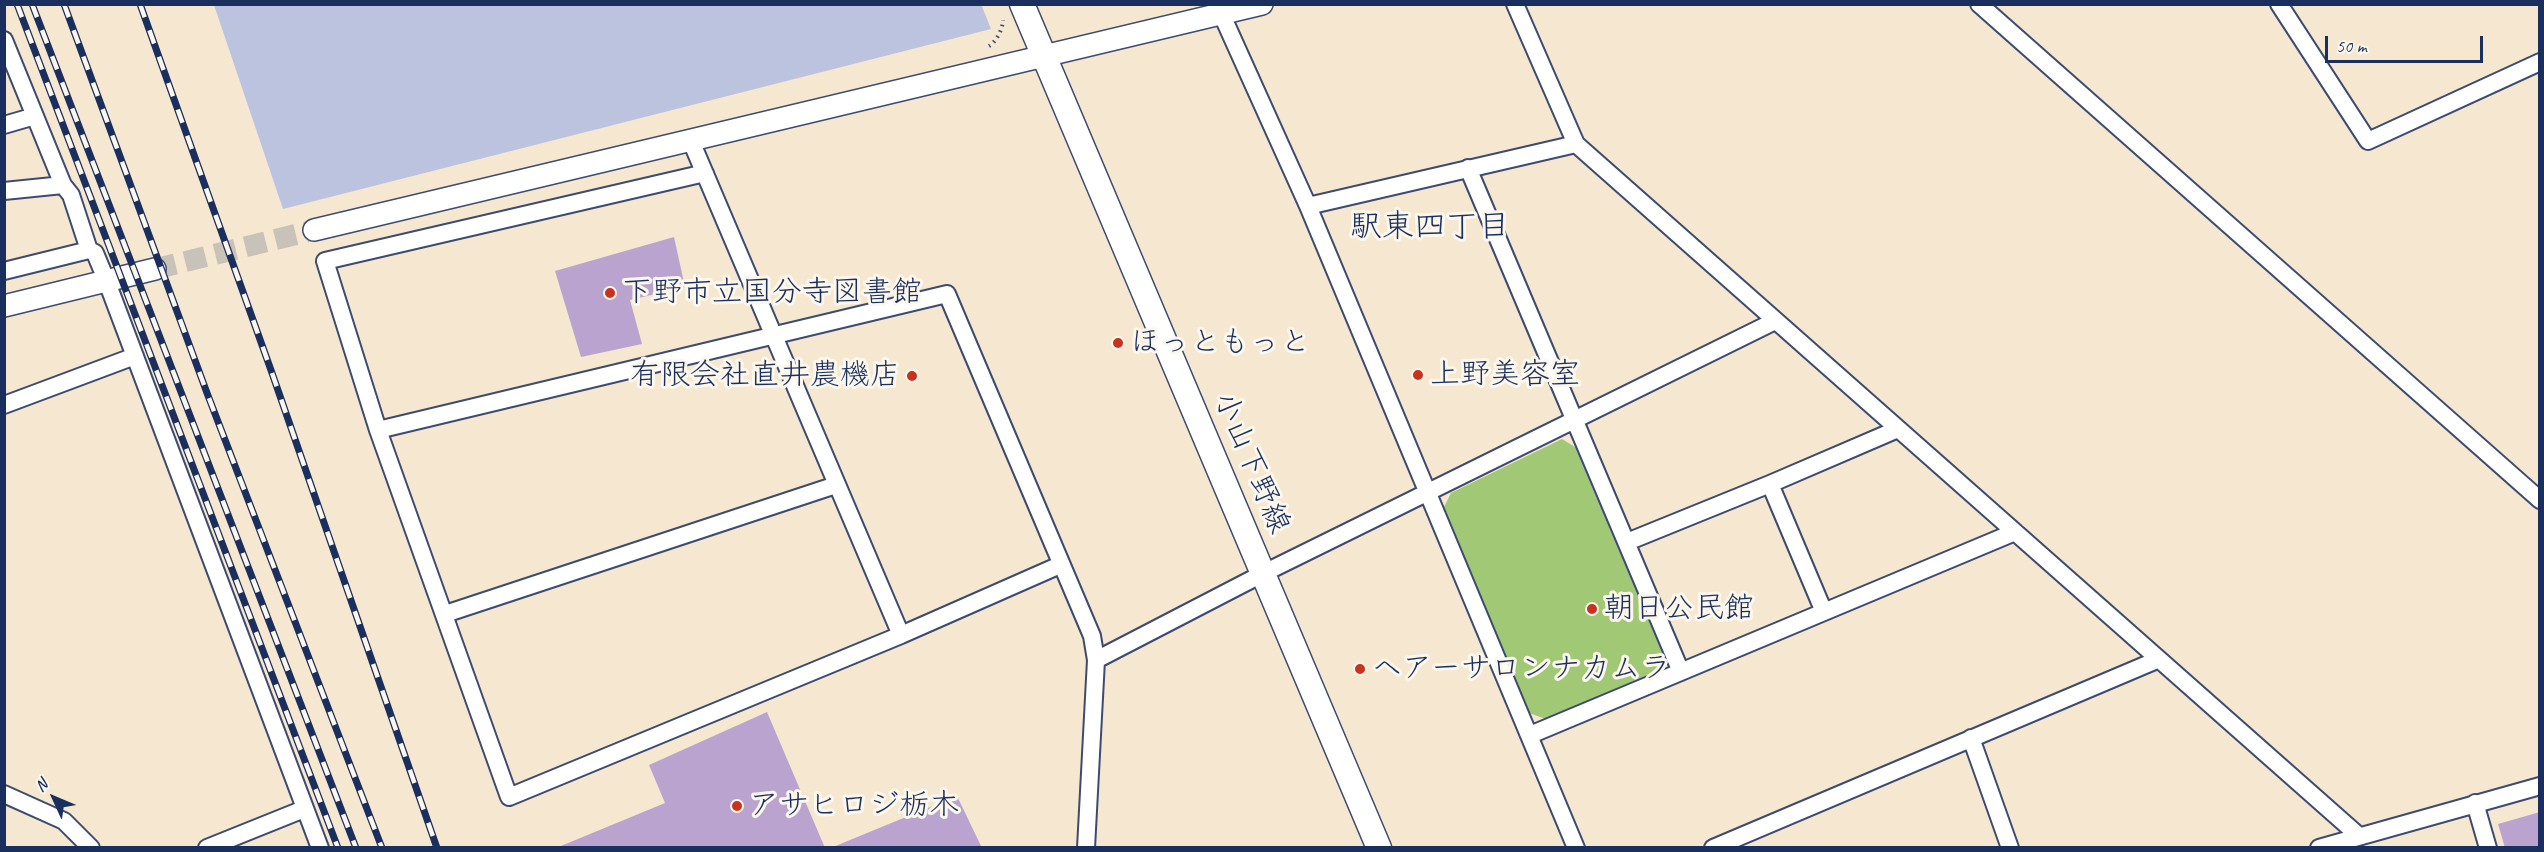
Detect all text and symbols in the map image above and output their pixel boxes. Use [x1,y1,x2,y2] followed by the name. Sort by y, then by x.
[2328,24,2486,62] scale bar
[2336,35,2367,57] text: 50 m
[1350,209,1510,247] district label: 駅東四丁目
[622,275,922,311] place label: 下野市立国分寺図書館
[603,286,617,300] marker: 下野市立国分寺図書館
[1130,325,1310,361] place label: ほっともっと
[1111,336,1125,350] marker: ほっともっと
[1430,357,1580,393] place label: 上野美容室
[630,358,900,394] place label: 有限会社直井農機店
[1411,368,1425,382] marker: 上野美容室
[905,369,919,383] marker: 有限会社直井農機店
[1205,387,1297,539] street label: 小山下野線
[1604,591,1754,627] place label: 朝日公民館
[1585,602,1599,616] marker: 朝日公民館
[1372,651,1671,687] place label: ヘアーサロンナカムラ
[1353,662,1367,676] marker: ヘアーサロンナカムラ
[24,768,84,828] north arrow
[30,775,52,796] text: N
[749,788,959,824] place label: アサヒロジ栃木
[730,799,744,813] marker: アサヒロジ栃木

